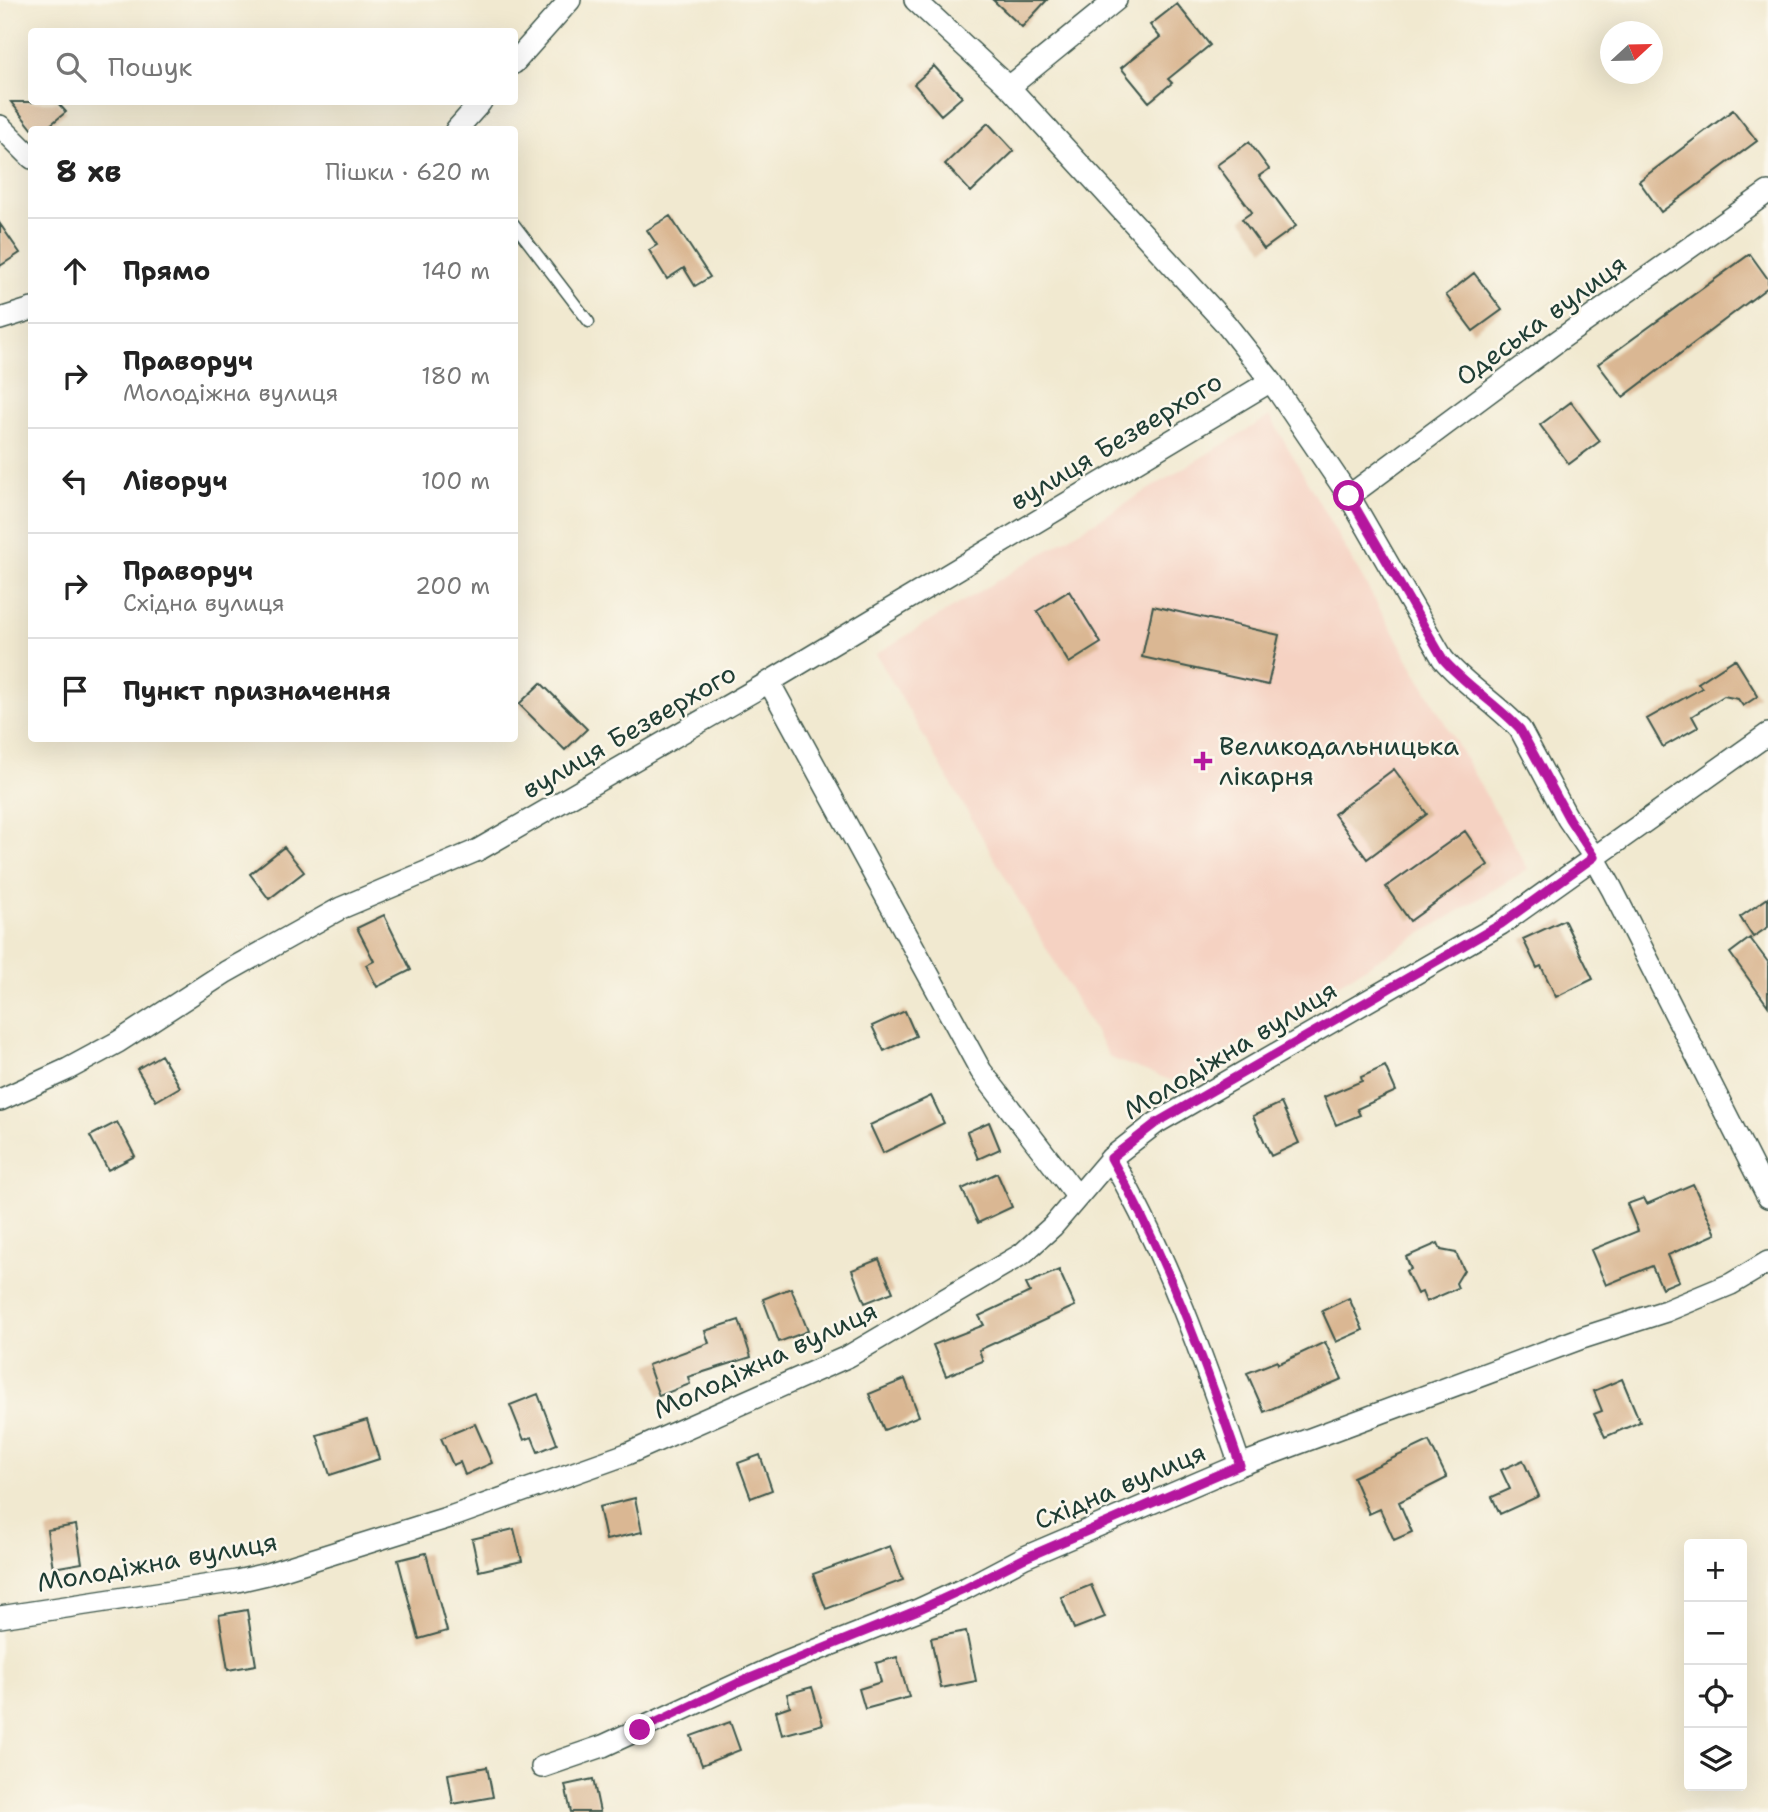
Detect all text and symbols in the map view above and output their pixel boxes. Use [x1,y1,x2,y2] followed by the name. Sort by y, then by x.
[1600,21,1663,84] north arrow
[28,28,518,105] search box
[52,48,90,86] icon: search
[108,49,192,84] text: Пошук
[56,151,121,192] text: 8 хв
[325,157,490,187] text: Пішки · 620 m
[1448,246,1633,393] street label: Одеська вулиця
[56,252,94,290] icon: ahead
[123,253,211,288] text: Прямо
[422,256,490,286] text: 140 m
[123,343,253,378] text: Праворуч
[56,357,94,395] icon: right
[421,361,490,391] text: 180 m
[1003,363,1228,518] street label: вулиця Безверхого
[123,378,338,408] text: Молодіжна вулиця
[56,462,94,500] icon: left
[123,463,228,498] text: Ліворуч
[421,466,490,496] text: 100 m
[1333,480,1364,511] route start
[123,553,253,588] text: Праворуч
[56,567,94,605] icon: right
[415,571,490,601] text: 200 m
[123,588,285,618] text: Східна вулиця
[515,655,742,806] street label: вулиця Безверхого
[56,672,94,710] icon: arrive
[123,673,391,708] text: Пункт призначення
[1219,728,1459,793] place label: Великодальницька лікарня
[1193,751,1213,771] marker: Великодальницька лікарня
[1116,972,1343,1127] street label: Молодіжна вулиця
[647,1292,883,1427] street label: Молодіжна вулиця
[1029,1434,1211,1537] street label: Східна вулиця
[34,1523,280,1600] street label: Молодіжна вулиця
[1684,1539,1747,1791] map controls
[1684,1539,1747,1602] button: +
[1684,1602,1747,1665] button: −
[1684,1665,1747,1728] button: locate
[624,1714,655,1745] route end
[1684,1728,1747,1791] button: layers

